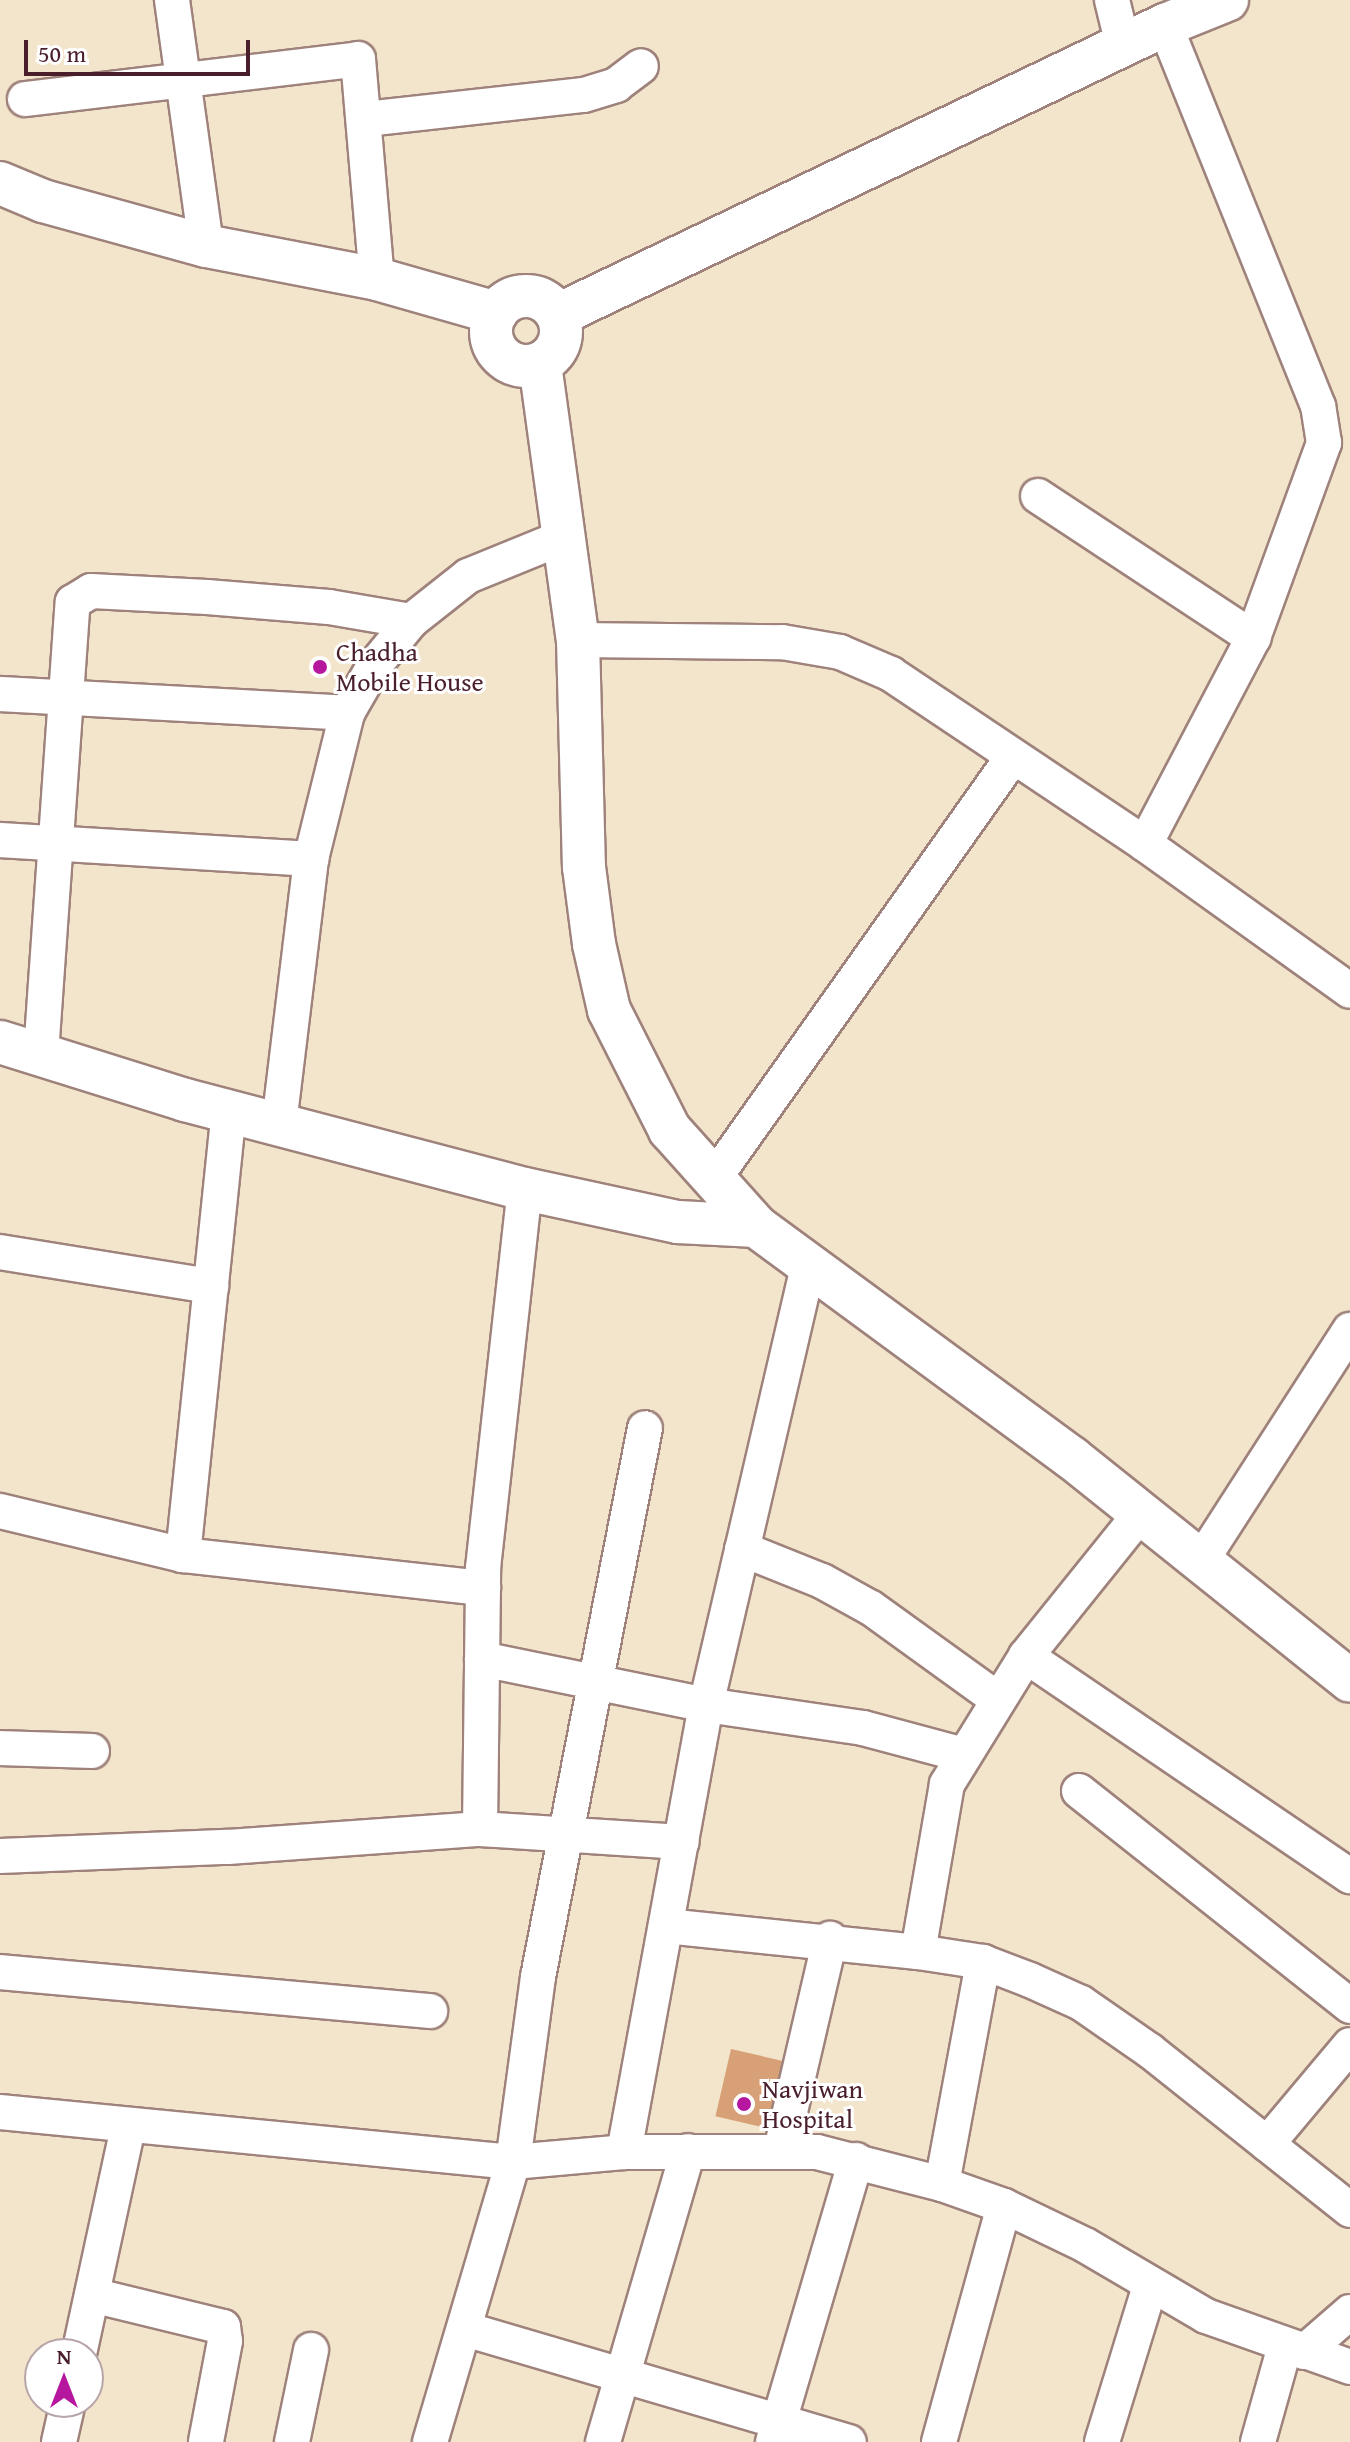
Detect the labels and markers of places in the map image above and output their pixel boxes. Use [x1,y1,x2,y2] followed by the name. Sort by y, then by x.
[336,636,484,698] place label: Chadha Mobile House
[311,658,329,676] marker: Chadha Mobile House
[762,2073,863,2134] place label: Navjiwan Hospital
[733,2093,755,2115] marker: Navjiwan Hospital

